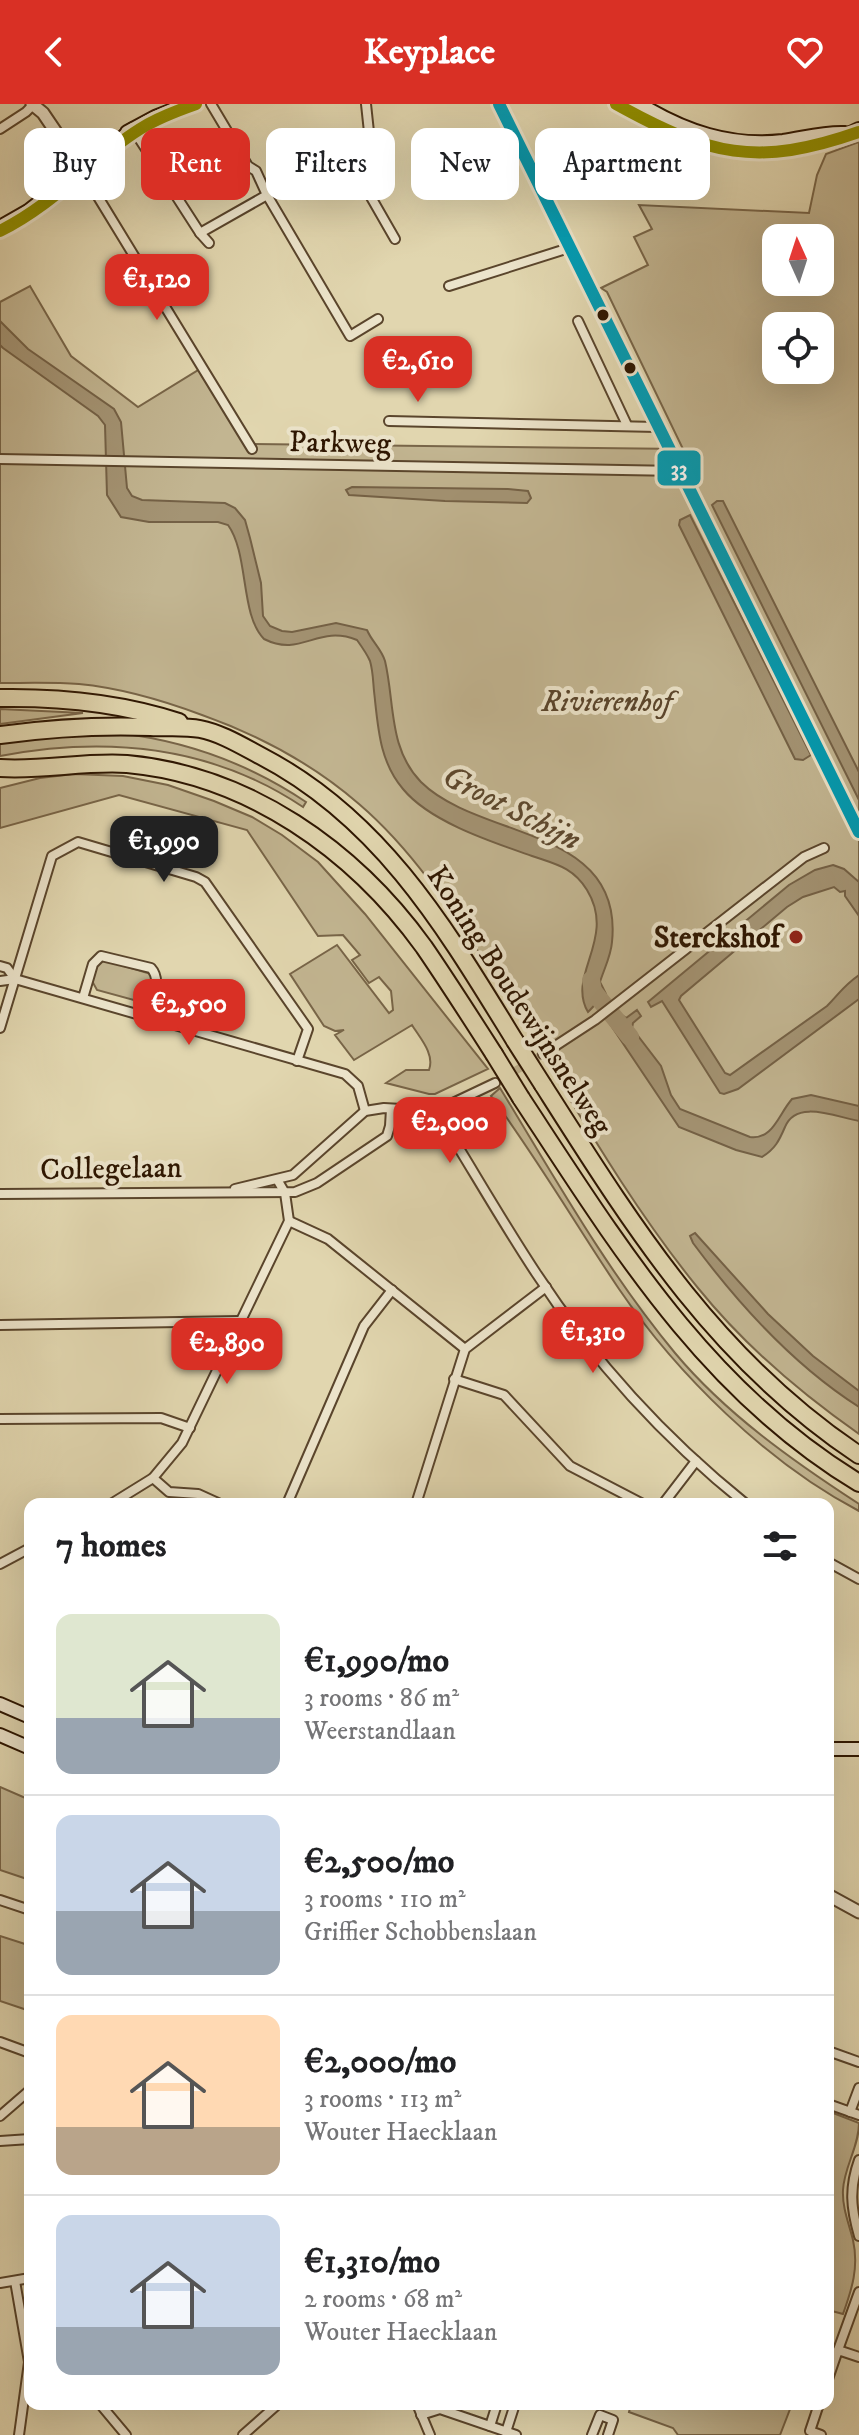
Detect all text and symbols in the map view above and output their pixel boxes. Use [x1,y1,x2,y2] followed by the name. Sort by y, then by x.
[32,30,76,74] icon: back
[364,30,495,75] text: Keyplace
[783,30,827,74] icon: heart
[24,128,125,200] chip: Buy
[141,128,250,200] chip: Rent
[266,128,395,200] chip: Filters
[411,128,519,200] chip: New
[535,128,710,200] chip: Apartment
[762,224,834,296] north arrow
[762,224,834,384] map controls
[92,254,222,322] pin: €1,120
[123,263,191,296] text: €1,120
[595,307,611,323] unlabelled marker
[762,312,834,384] button: locate
[353,336,483,404] pin: €2,610
[382,345,454,378] text: €2,610
[622,360,638,376] unlabelled marker
[289,424,392,463] street label: Parkweg
[656,449,702,487] line badge: 33
[671,456,687,483] text: 33
[541,684,680,721] park label: Rivierenhof
[435,757,587,861] water label: Groot Schijn
[99,816,229,884] pin: €1,990
[128,825,200,858] text: €1,990
[418,859,620,1143] street label: Koning Boudewijnsnelweg
[654,920,785,957] place label: Sterckshof
[787,928,805,946] marker: Sterckshof
[124,979,254,1047] pin: €2,500
[151,988,227,1021] text: €2,500
[385,1097,515,1165] pin: €2,000
[411,1106,489,1139] text: €2,000
[40,1150,183,1189] street label: Collegelaan
[528,1307,658,1375] pin: €1,310
[561,1316,625,1349] text: €1,310
[162,1318,292,1386] pin: €2,890
[189,1327,265,1360] text: €2,890
[758,1524,802,1568] icon: filters
[56,1525,166,1567] text: 7 homes
[304,1640,449,1682] text: €1,990/mo
[120,1646,216,1742] icon: home
[304,1682,459,1715] text: 3 rooms · 86 m²
[304,1715,456,1748] text: Weerstandlaan
[304,1841,454,1883] text: €2,500/mo
[120,1847,216,1943] icon: home
[304,1883,466,1916] text: 3 rooms · 110 m²
[304,1916,537,1949] text: Griffier Schobbenslaan
[304,2041,456,2083] text: €2,000/mo
[120,2047,216,2143] icon: home
[304,2083,461,2116] text: 3 rooms · 113 m²
[304,2116,497,2149] text: Wouter Haecklaan
[304,2241,440,2283] text: €1,310/mo
[120,2247,216,2343] icon: home
[304,2283,462,2316] text: 2 rooms · 68 m²
[304,2316,497,2349] text: Wouter Haecklaan

